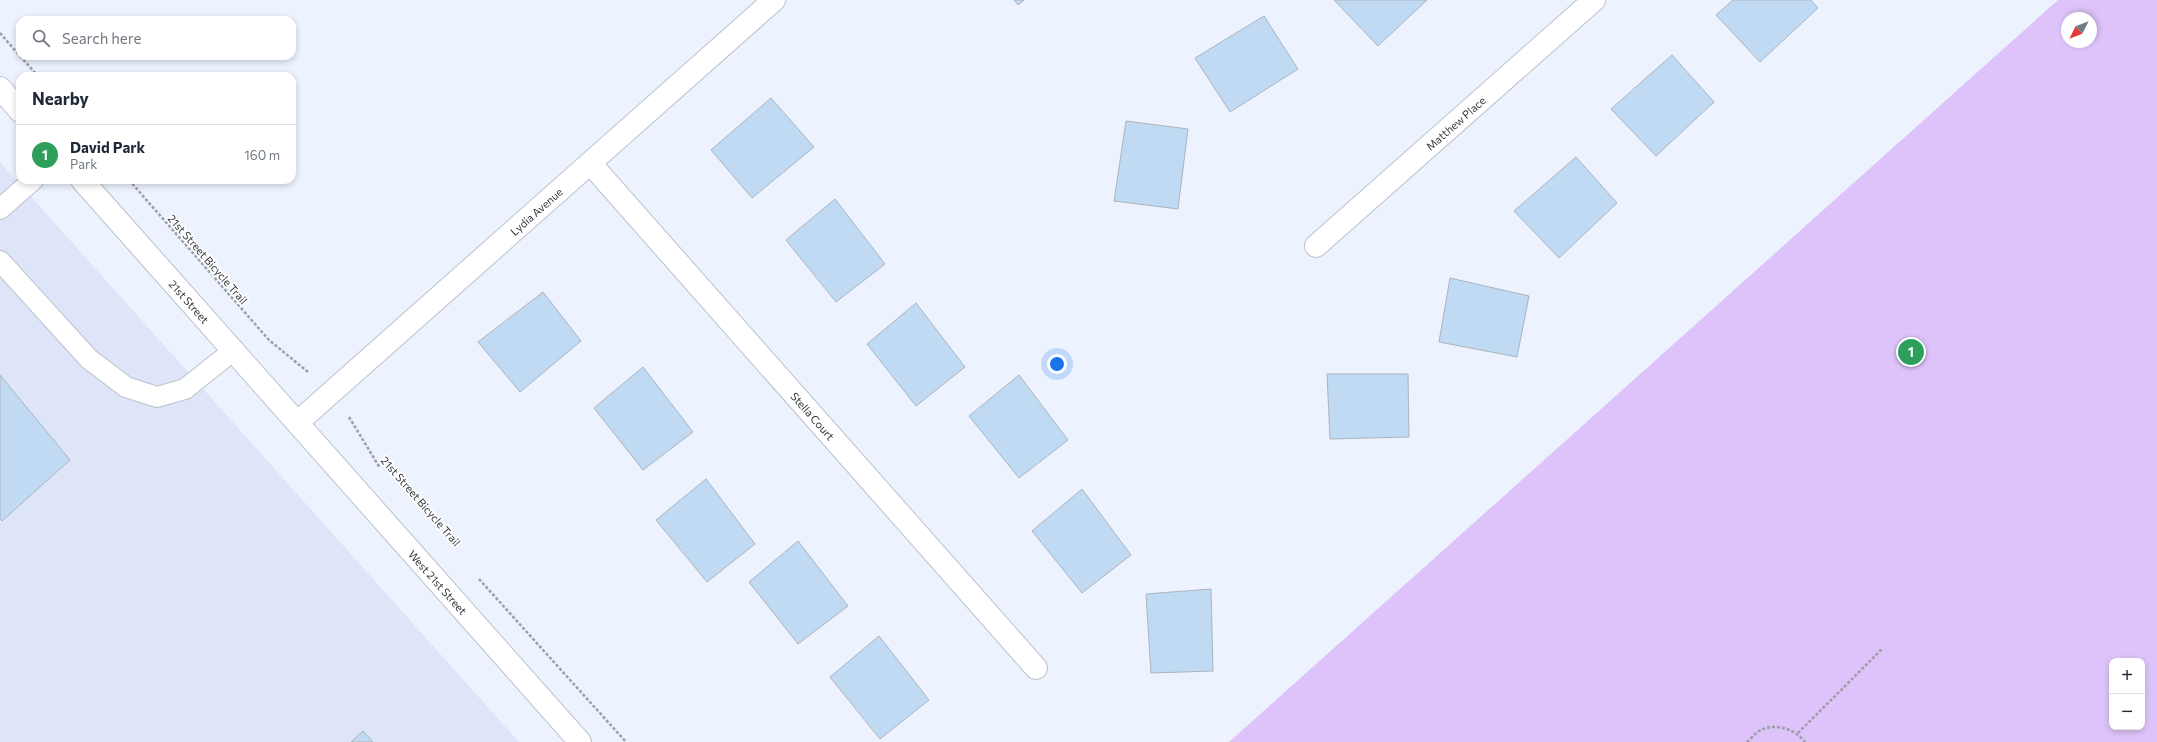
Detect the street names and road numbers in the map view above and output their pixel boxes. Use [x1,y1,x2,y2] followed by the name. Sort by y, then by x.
[1423,93,1488,152] street label: Matthew Place
[507,184,565,238] street label: Lydia Avenue
[165,212,251,306] street label: 21st Street Bicycle Trail
[167,277,213,325] street label: 21st Street
[789,389,838,442] street label: Stella Court
[379,454,463,548] street label: 21st Street Bicycle Trail
[406,547,470,617] street label: West 21st Street

